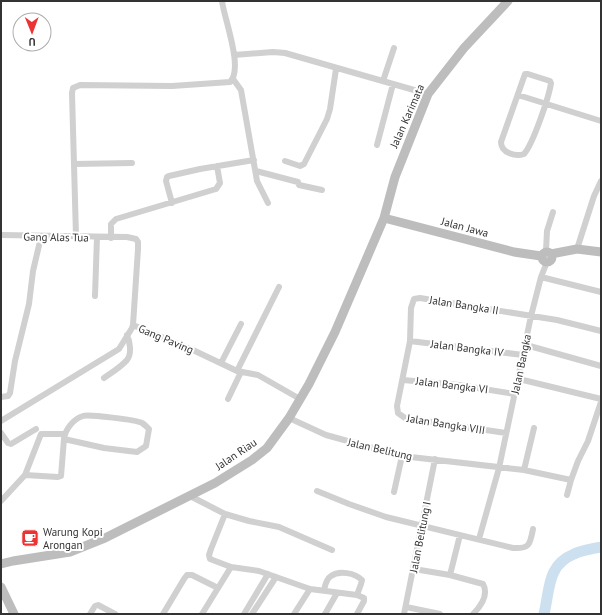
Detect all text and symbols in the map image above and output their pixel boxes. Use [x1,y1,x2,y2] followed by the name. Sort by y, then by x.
[12,12,52,52] north arrow
[29,35,36,49] text: U
[386,82,427,151] street label: Jalan Karimata
[439,214,490,240] street label: Jalan Jawa
[23,229,89,245] street label: Gang Alas Tua
[427,292,500,317] street label: Jalan Bangka II
[136,321,196,357] street label: Gang Paving
[508,333,534,396] street label: Jalan Bangka
[429,336,505,359] street label: Jalan Bangka IV
[414,373,489,396] street label: Jalan Bangka VI
[405,411,486,437] street label: Jalan Bangka VIII
[212,435,260,474] street label: Jalan Riau
[345,435,414,463] street label: Jalan Belitung
[406,500,434,575] street label: Jalan Belitung I
[43,525,103,552] place label: Warung Kopi Arongan
[20,528,40,548] cafe icon: Warung Kopi Arongan

